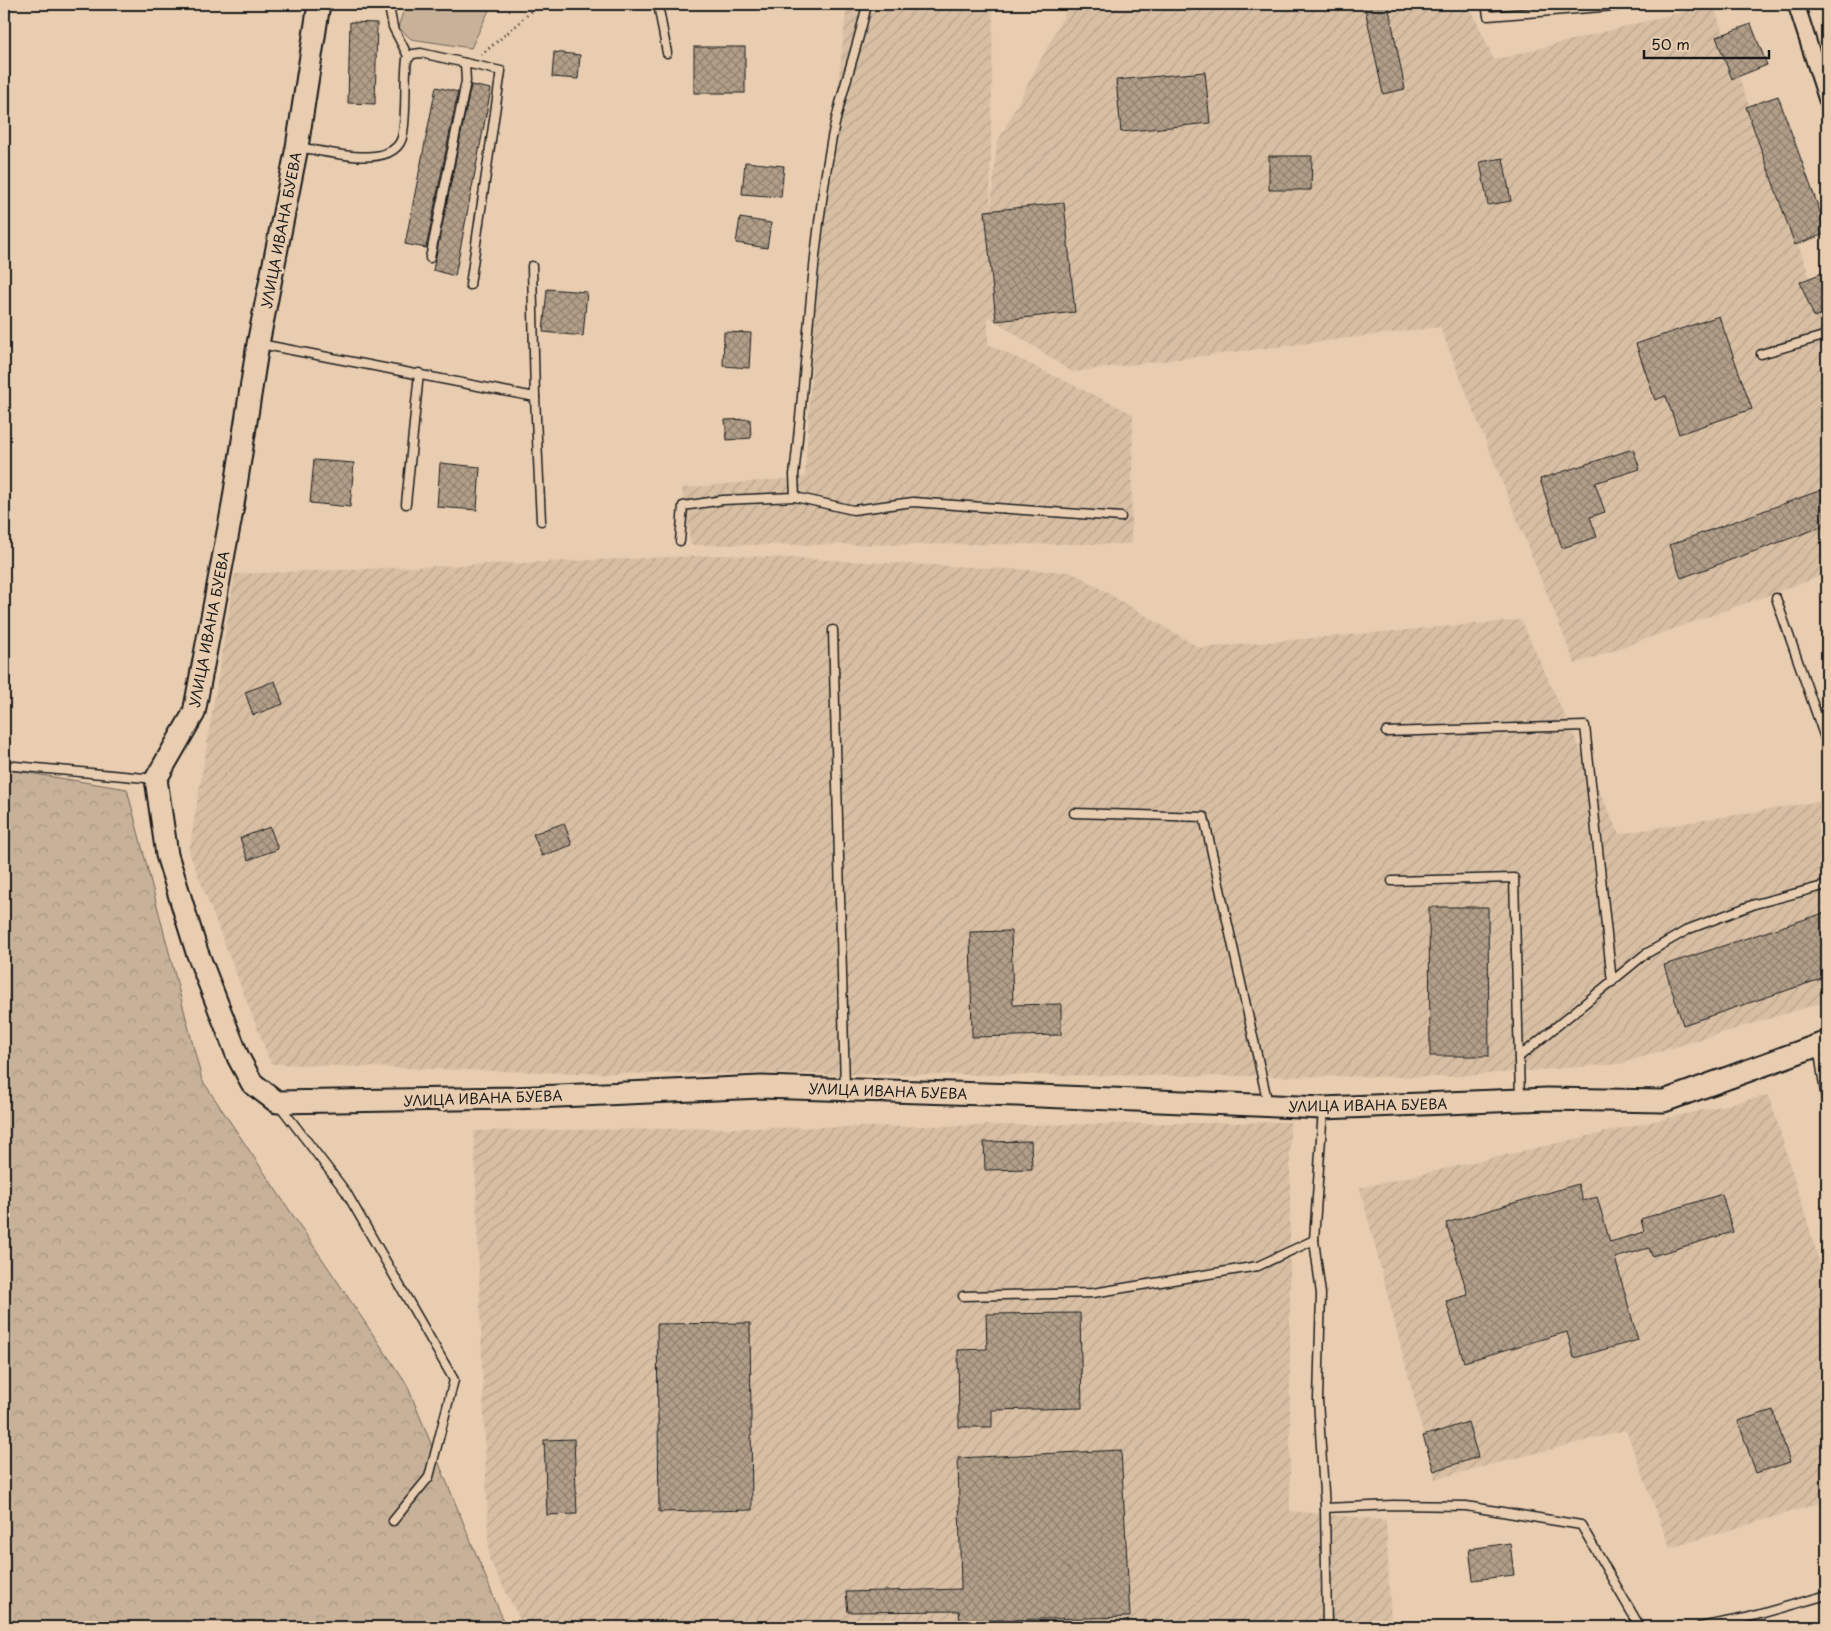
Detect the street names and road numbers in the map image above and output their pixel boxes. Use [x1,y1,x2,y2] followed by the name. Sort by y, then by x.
[256,150,306,310] street label: УЛИЦА ИВАНА БУЕВА
[184,549,234,709] street label: УЛИЦА ИВАНА БУЕВА
[808,1078,968,1104] street label: УЛИЦА ИВАНА БУЕВА
[403,1085,563,1111] street label: УЛИЦА ИВАНА БУЕВА
[1288,1093,1448,1117] street label: УЛИЦА ИВАНА БУЕВА

